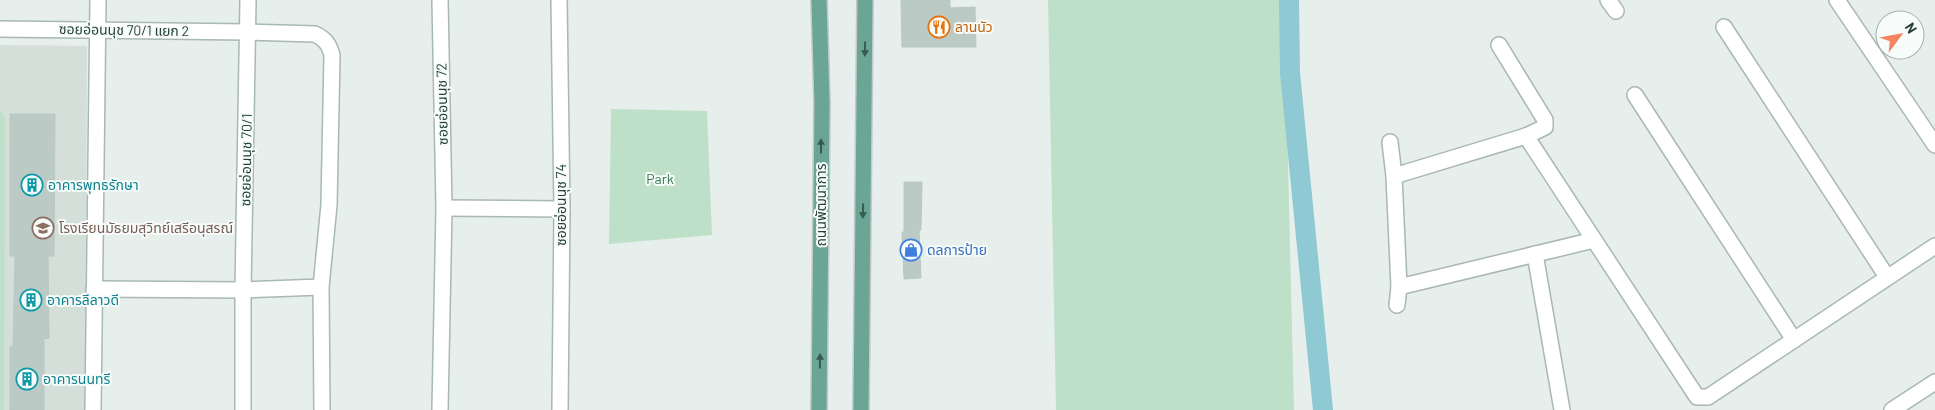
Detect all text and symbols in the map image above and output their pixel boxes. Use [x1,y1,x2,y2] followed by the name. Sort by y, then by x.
[1875,10,1925,60] north arrow
[927,15,951,39] restaurant icon: ลานนัว
[955,18,993,35] place label: ลานนัว
[1902,19,1921,36] text: N
[59,20,189,40] street label: ซอยอ่อนนุช 70/1 แยก 2
[860,41,868,57] one-way arrow
[432,63,452,145] street label: ซอยอ่อนนุช 72
[236,113,256,207] street label: ซอยอ่อนนุช 70/1
[817,138,825,154] one-way arrow
[812,163,829,247] street label: ถนนพัฒนาการ
[552,164,570,246] street label: ซอยอ่อนนุช 74
[646,170,674,187] park label: Park
[20,173,44,197] building icon: อาคารพุทธรักษา
[48,176,139,194] place label: อาคารพุทธรักษา
[859,203,867,219] one-way arrow
[31,216,55,240] school or university icon: โรงเรียนมัธยมสุวิทย์เสรีอนุสรณ์
[59,219,233,237] place label: โรงเรียนมัธยมสุวิทย์เสรีอนุสรณ์
[899,238,923,262] shop icon: ดลการป้าย
[927,241,987,258] place label: ดลการป้าย
[19,288,43,312] building icon: อาคารลีลาวดี
[47,291,119,308] place label: อาคารลีลาวดี
[816,353,824,369] one-way arrow
[15,367,39,391] building icon: อาคารนนทรี
[43,370,111,387] place label: อาคารนนทรี

